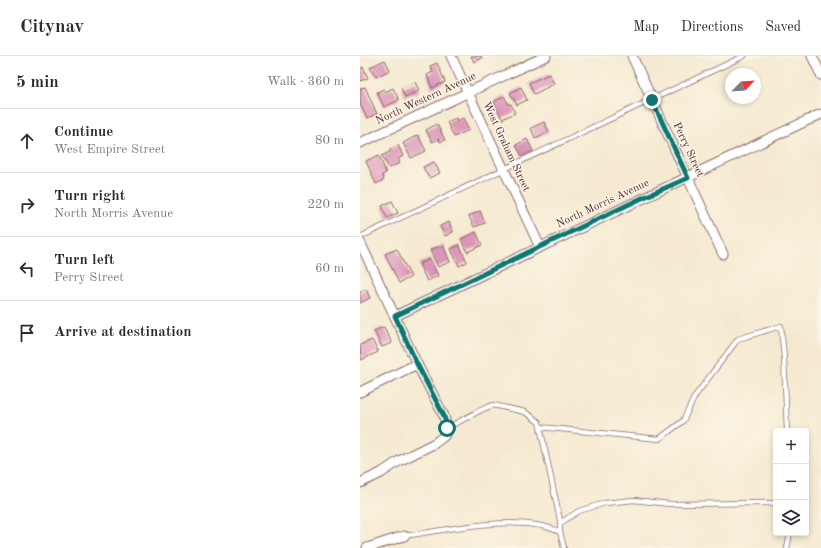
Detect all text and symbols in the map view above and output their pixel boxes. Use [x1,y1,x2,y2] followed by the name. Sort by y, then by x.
[20,18,84,37] text: Citynav
[633,20,659,34] text: Map
[681,20,743,34] text: Directions
[765,20,801,34] text: Saved
[725,68,761,104] north arrow
[374,71,478,127] street label: North Western Avenue
[16,74,59,91] text: 5 min
[267,75,344,88] text: Walk · 360 m
[643,91,661,109] route end
[480,100,532,194] street label: West Graham Street
[671,121,706,179] street label: Perry Street
[54,125,113,140] text: Continue
[16,130,38,152] icon: ahead
[315,134,344,147] text: 80 m
[54,143,165,156] text: West Empire Street
[555,178,651,230] street label: North Morris Avenue
[54,189,125,204] text: Turn right
[16,194,38,216] icon: right
[307,198,344,211] text: 220 m
[54,207,173,220] text: North Morris Avenue
[54,253,114,268] text: Turn left
[16,258,38,280] icon: left
[315,262,344,275] text: 60 m
[54,271,124,284] text: Perry Street
[16,322,38,344] icon: arrive
[54,325,192,340] text: Arrive at destination
[438,419,456,437] route start
[773,428,809,536] map controls
[773,428,809,464] button: +
[773,464,809,500] button: −
[773,500,809,536] button: layers

